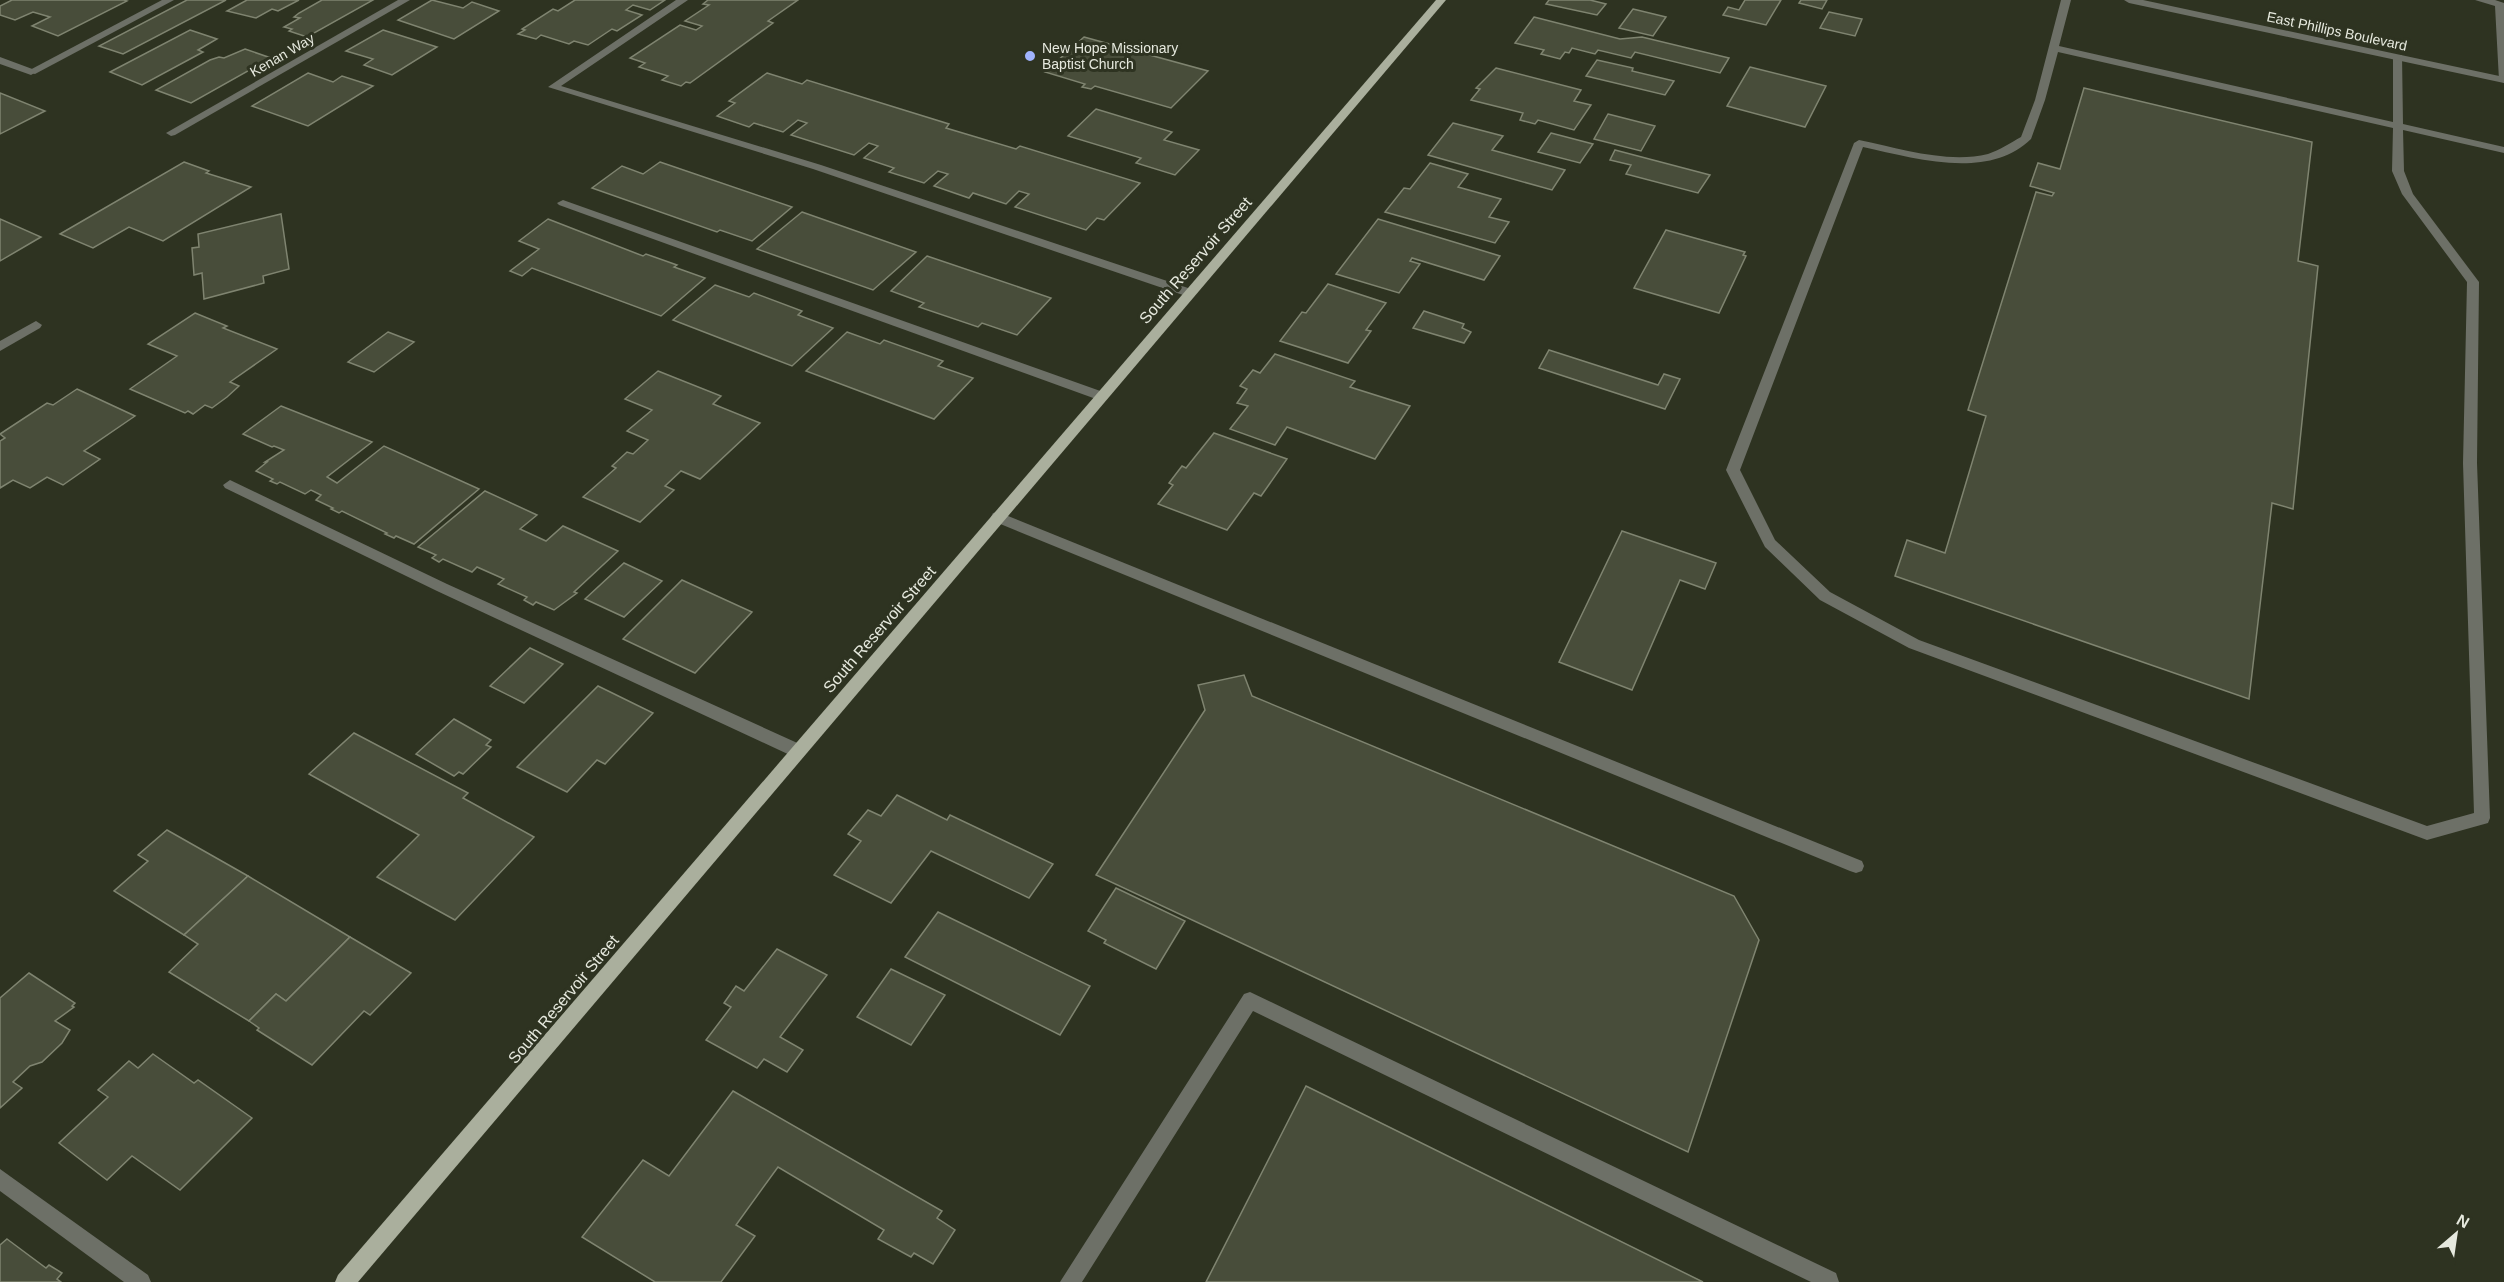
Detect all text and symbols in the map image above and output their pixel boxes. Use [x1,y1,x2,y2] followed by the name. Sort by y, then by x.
[2265,8,2409,54] street label: East Phillips Boulevard
[247,30,317,80] street label: Kenan Way
[1042,40,1178,72] place label: New Hope Missionary Baptist Church
[1023,49,1037,63] marker: New Hope Missionary Baptist Church
[1136,193,1255,327] street label: South Reservoir Street
[820,562,939,696] street label: South Reservoir Street
[505,931,622,1067] street label: South Reservoir Street
[2426,1204,2486,1264] north arrow
[2454,1211,2472,1232] text: N

